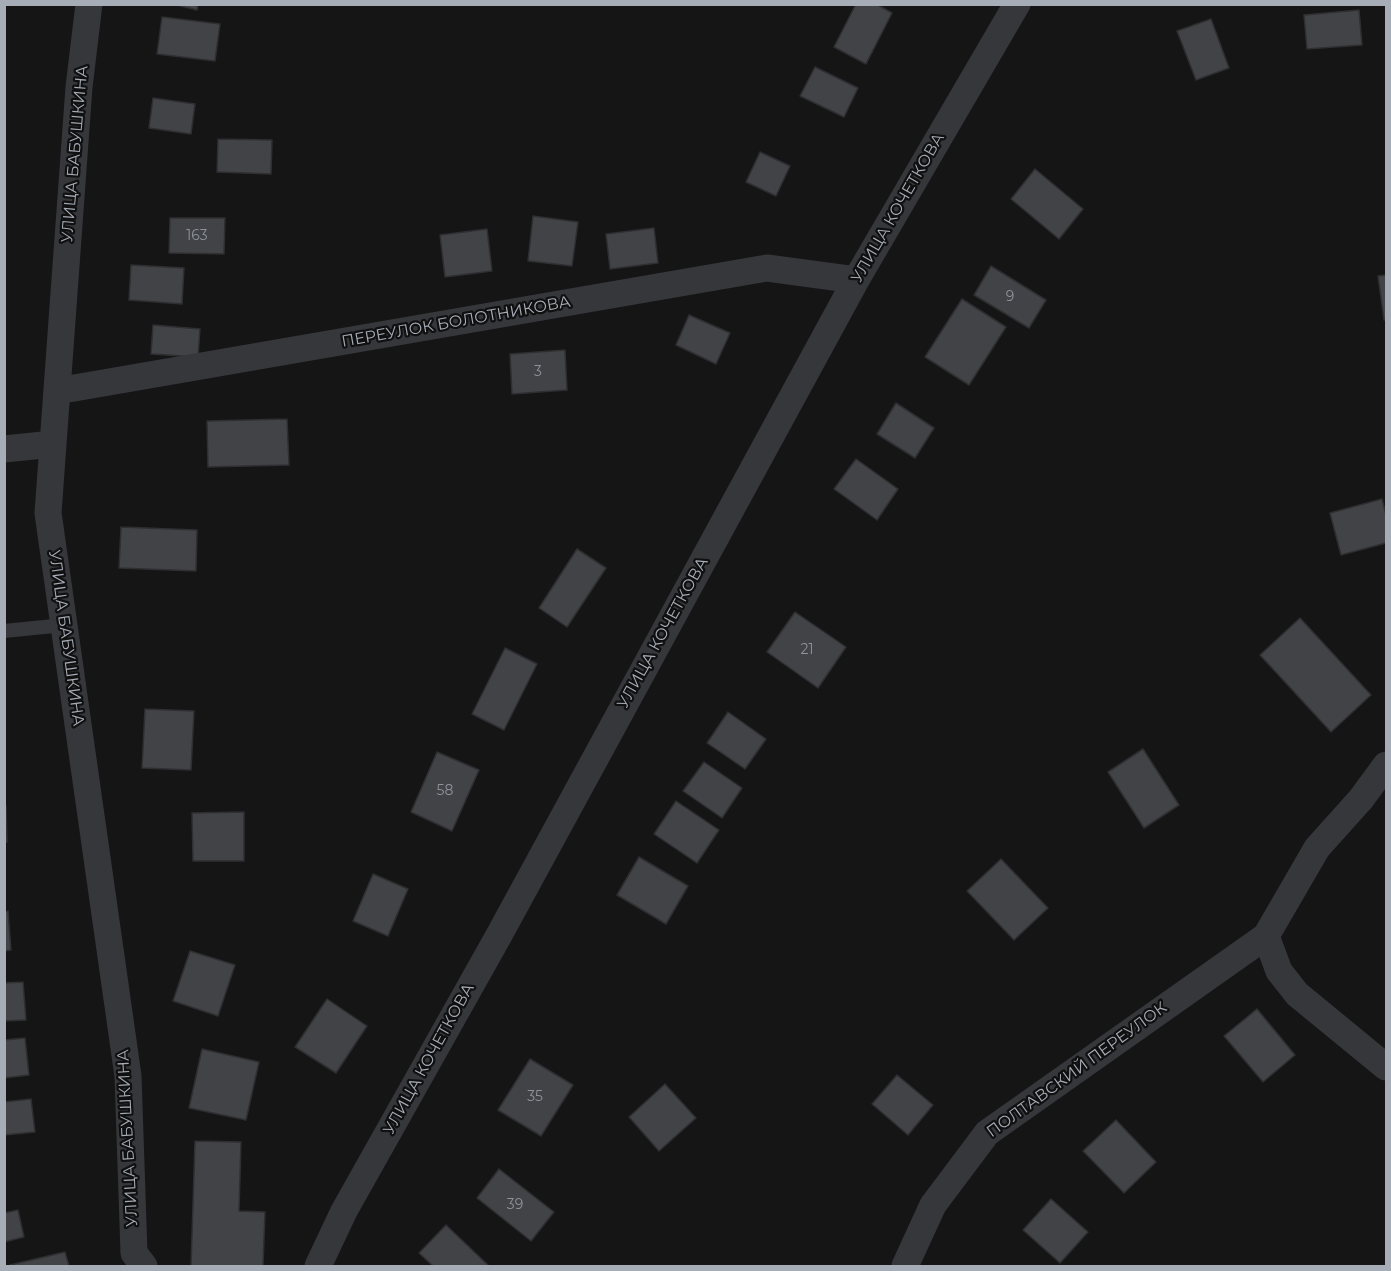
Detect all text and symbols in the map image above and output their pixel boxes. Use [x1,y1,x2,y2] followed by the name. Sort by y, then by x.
[58,65,92,243] street label: УЛИЦА БАБУШКИНА
[847,130,949,286] street label: УЛИЦА КОЧЕТКОВА
[186,228,208,244] house number: 163
[1006,289,1014,305] house number: 9
[340,292,572,352] street label: ПЕРЕУЛОК БОЛОТНИКОВА
[534,364,542,380] house number: 3
[44,549,88,727] street label: УЛИЦА БАБУШКИНА
[613,554,713,712] street label: УЛИЦА КОЧЕТКОВА
[800,642,814,658] house number: 21
[437,783,453,799] house number: 58
[379,980,479,1138] street label: УЛИЦА КОЧЕТКОВА
[983,998,1171,1142] street label: ПОЛТАВСКИЙ ПЕРЕУЛОК
[114,1049,142,1227] street label: УЛИЦА БАБУШКИНА
[527,1089,543,1105] house number: 35
[507,1197,523,1213] house number: 39

